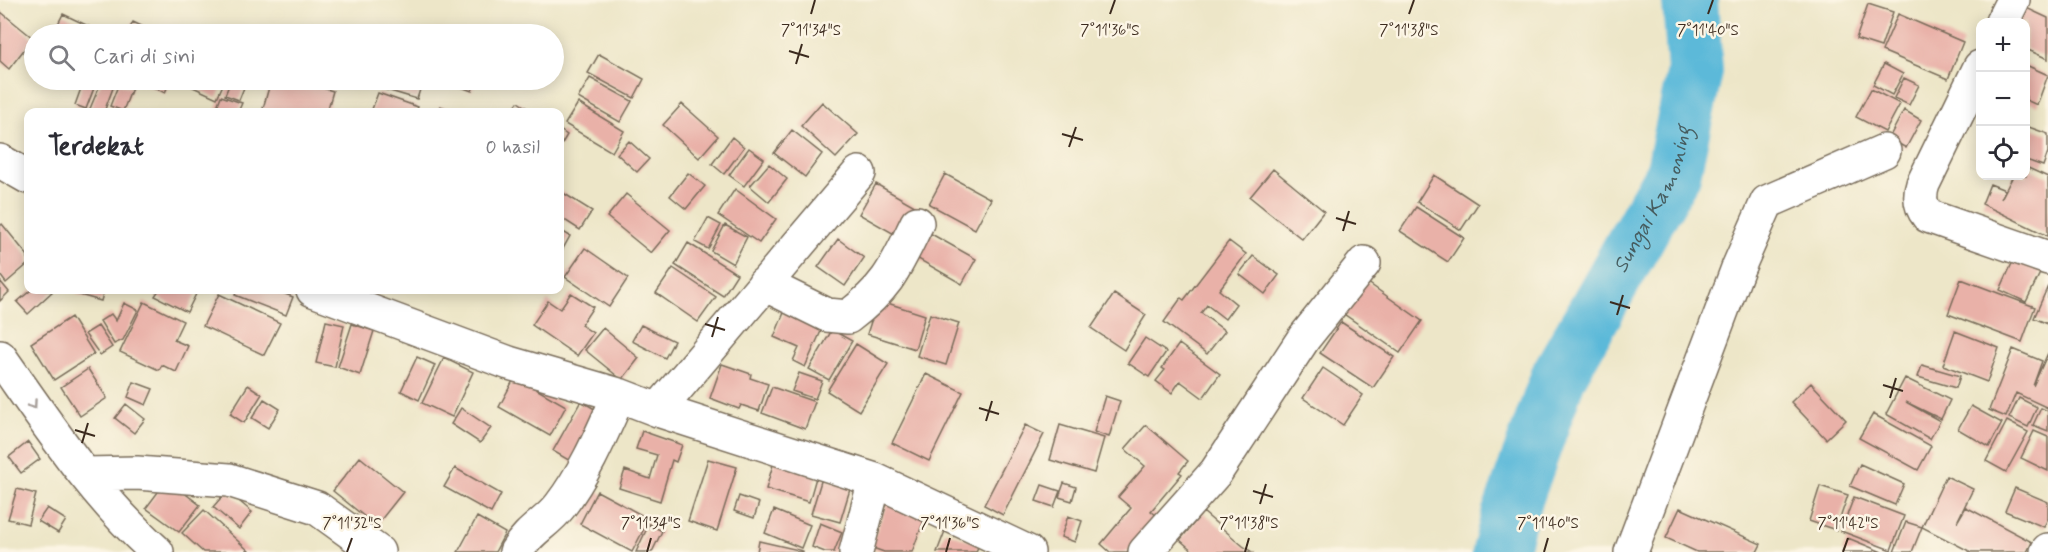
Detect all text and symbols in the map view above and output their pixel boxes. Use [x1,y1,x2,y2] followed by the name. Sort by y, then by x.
[1976,18,2030,180] map controls
[1976,18,2030,72] button: +
[781,21,841,41] text: 7°11'34"S
[1080,21,1140,41] text: 7°11'36"S
[1379,21,1439,41] text: 7°11'38"S
[1677,21,1739,41] text: 7°11'40"S
[24,24,564,90] search box
[45,41,78,74] icon: search
[93,43,195,71] text: Cari di sini
[1976,72,2030,126] button: −
[1607,121,1700,278] water label: Sungai Kamoning
[1976,126,2030,180] button: locate
[48,130,144,164] text: Terdekat
[486,134,540,161] text: 0 hasil
[26,398,37,409] one-way arrow
[323,514,381,534] text: 7°11'32"S
[621,514,681,534] text: 7°11'34"S
[920,514,980,534] text: 7°11'36"S
[1219,514,1279,534] text: 7°11'38"S
[1517,514,1579,534] text: 7°11'40"S
[1818,514,1878,534] text: 7°11'42"S

